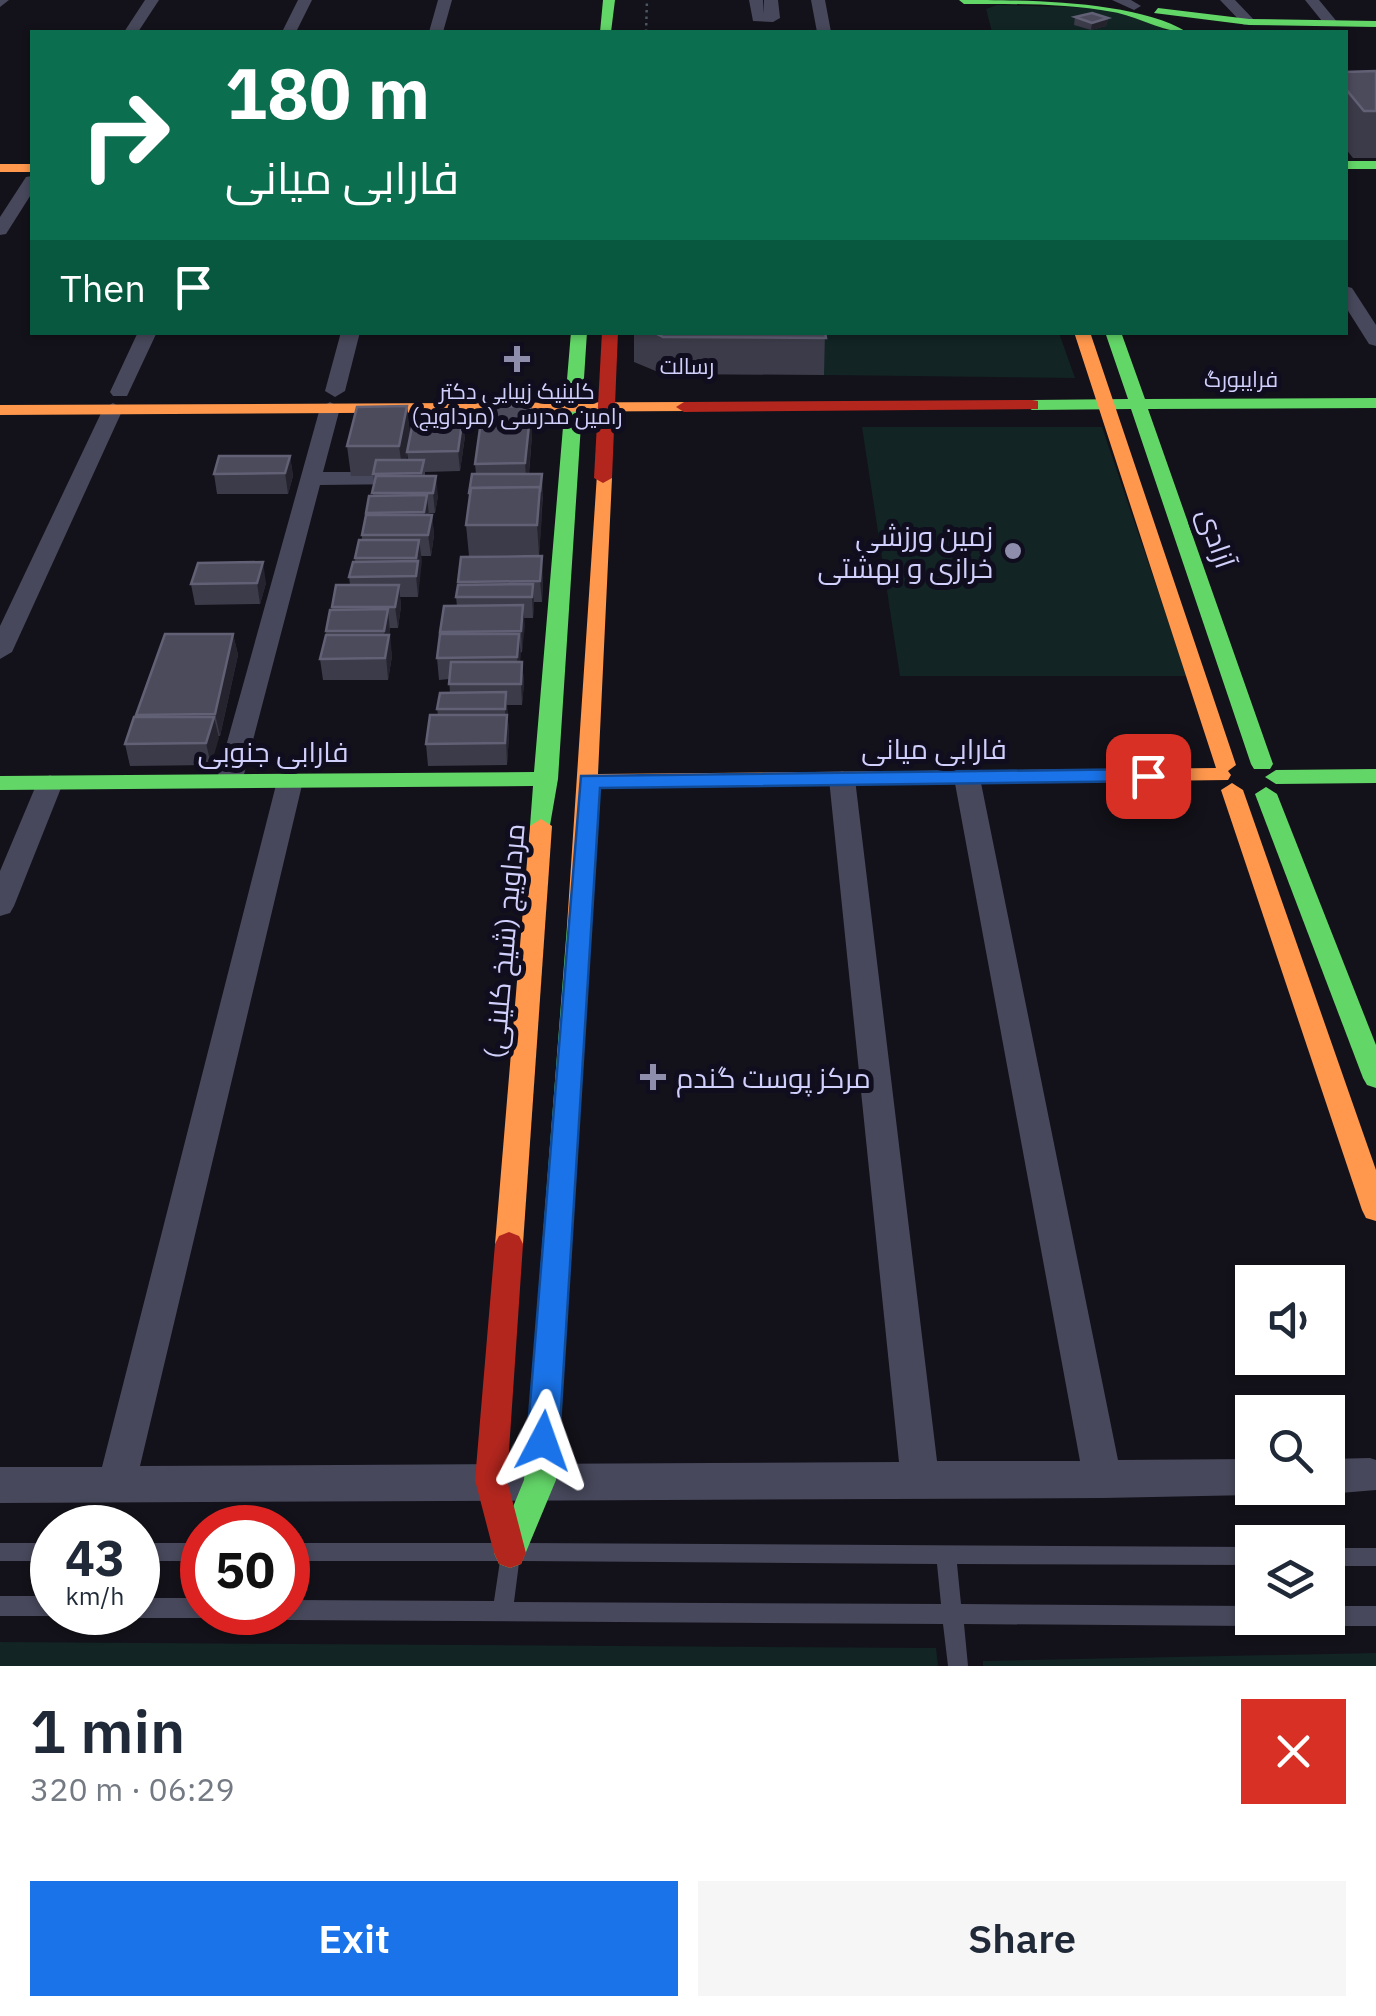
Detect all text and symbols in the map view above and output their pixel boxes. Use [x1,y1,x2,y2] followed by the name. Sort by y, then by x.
[225,47,430,138] text: 180 m
[60,70,190,200] icon: right
[225,148,459,206] text: فارابی میانی
[166,260,221,315] icon: arrive
[60,263,146,312] text: Then
[504,346,530,372] marker: کلینیک زیبایی دکتر رامین مدرسی (مرداویج)
[660,351,714,380] street label: رسالت
[1204,364,1278,393] street label: فرایبورگ
[411,376,623,431] place label: کلینیک زیبایی دکتر رامین مدرسی (مرداویج)
[1190,503,1245,573] street label: آزادی
[818,517,993,586] place label: زمین ورزشی خرازی و بهشتی
[1002,540,1024,562] marker: زمین ورزشی خرازی و بهشتی
[861,730,1007,767] street label: فارابی میانی
[197,733,349,770] street label: فارابی جنوبی
[1106,734,1191,819] pin
[1121,749,1176,804] icon: arrive
[475,822,534,1060] street label: مرداویج (شیخ کلینی)
[676,1059,871,1098] place label: مرکز پوست گندم
[640,1064,666,1090] marker: مرکز پوست گندم
[1235,1265,1345,1635] map controls
[1235,1265,1345,1375] button: sound
[491,1389,595,1493] position arrow
[1235,1395,1345,1505] button: search
[180,1505,310,1635] speed limit sign: 50
[65,1525,125,1590] text: 43
[1235,1525,1345,1635] button: layers
[66,1579,124,1612] text: km/h
[30,1691,185,1770] text: 1 min
[1241,1699,1346,1804] button: close
[30,1768,235,1810] text: 320 m · 06:29
[30,1881,678,1996] button: Exit
[698,1881,1346,1996] button: Share

